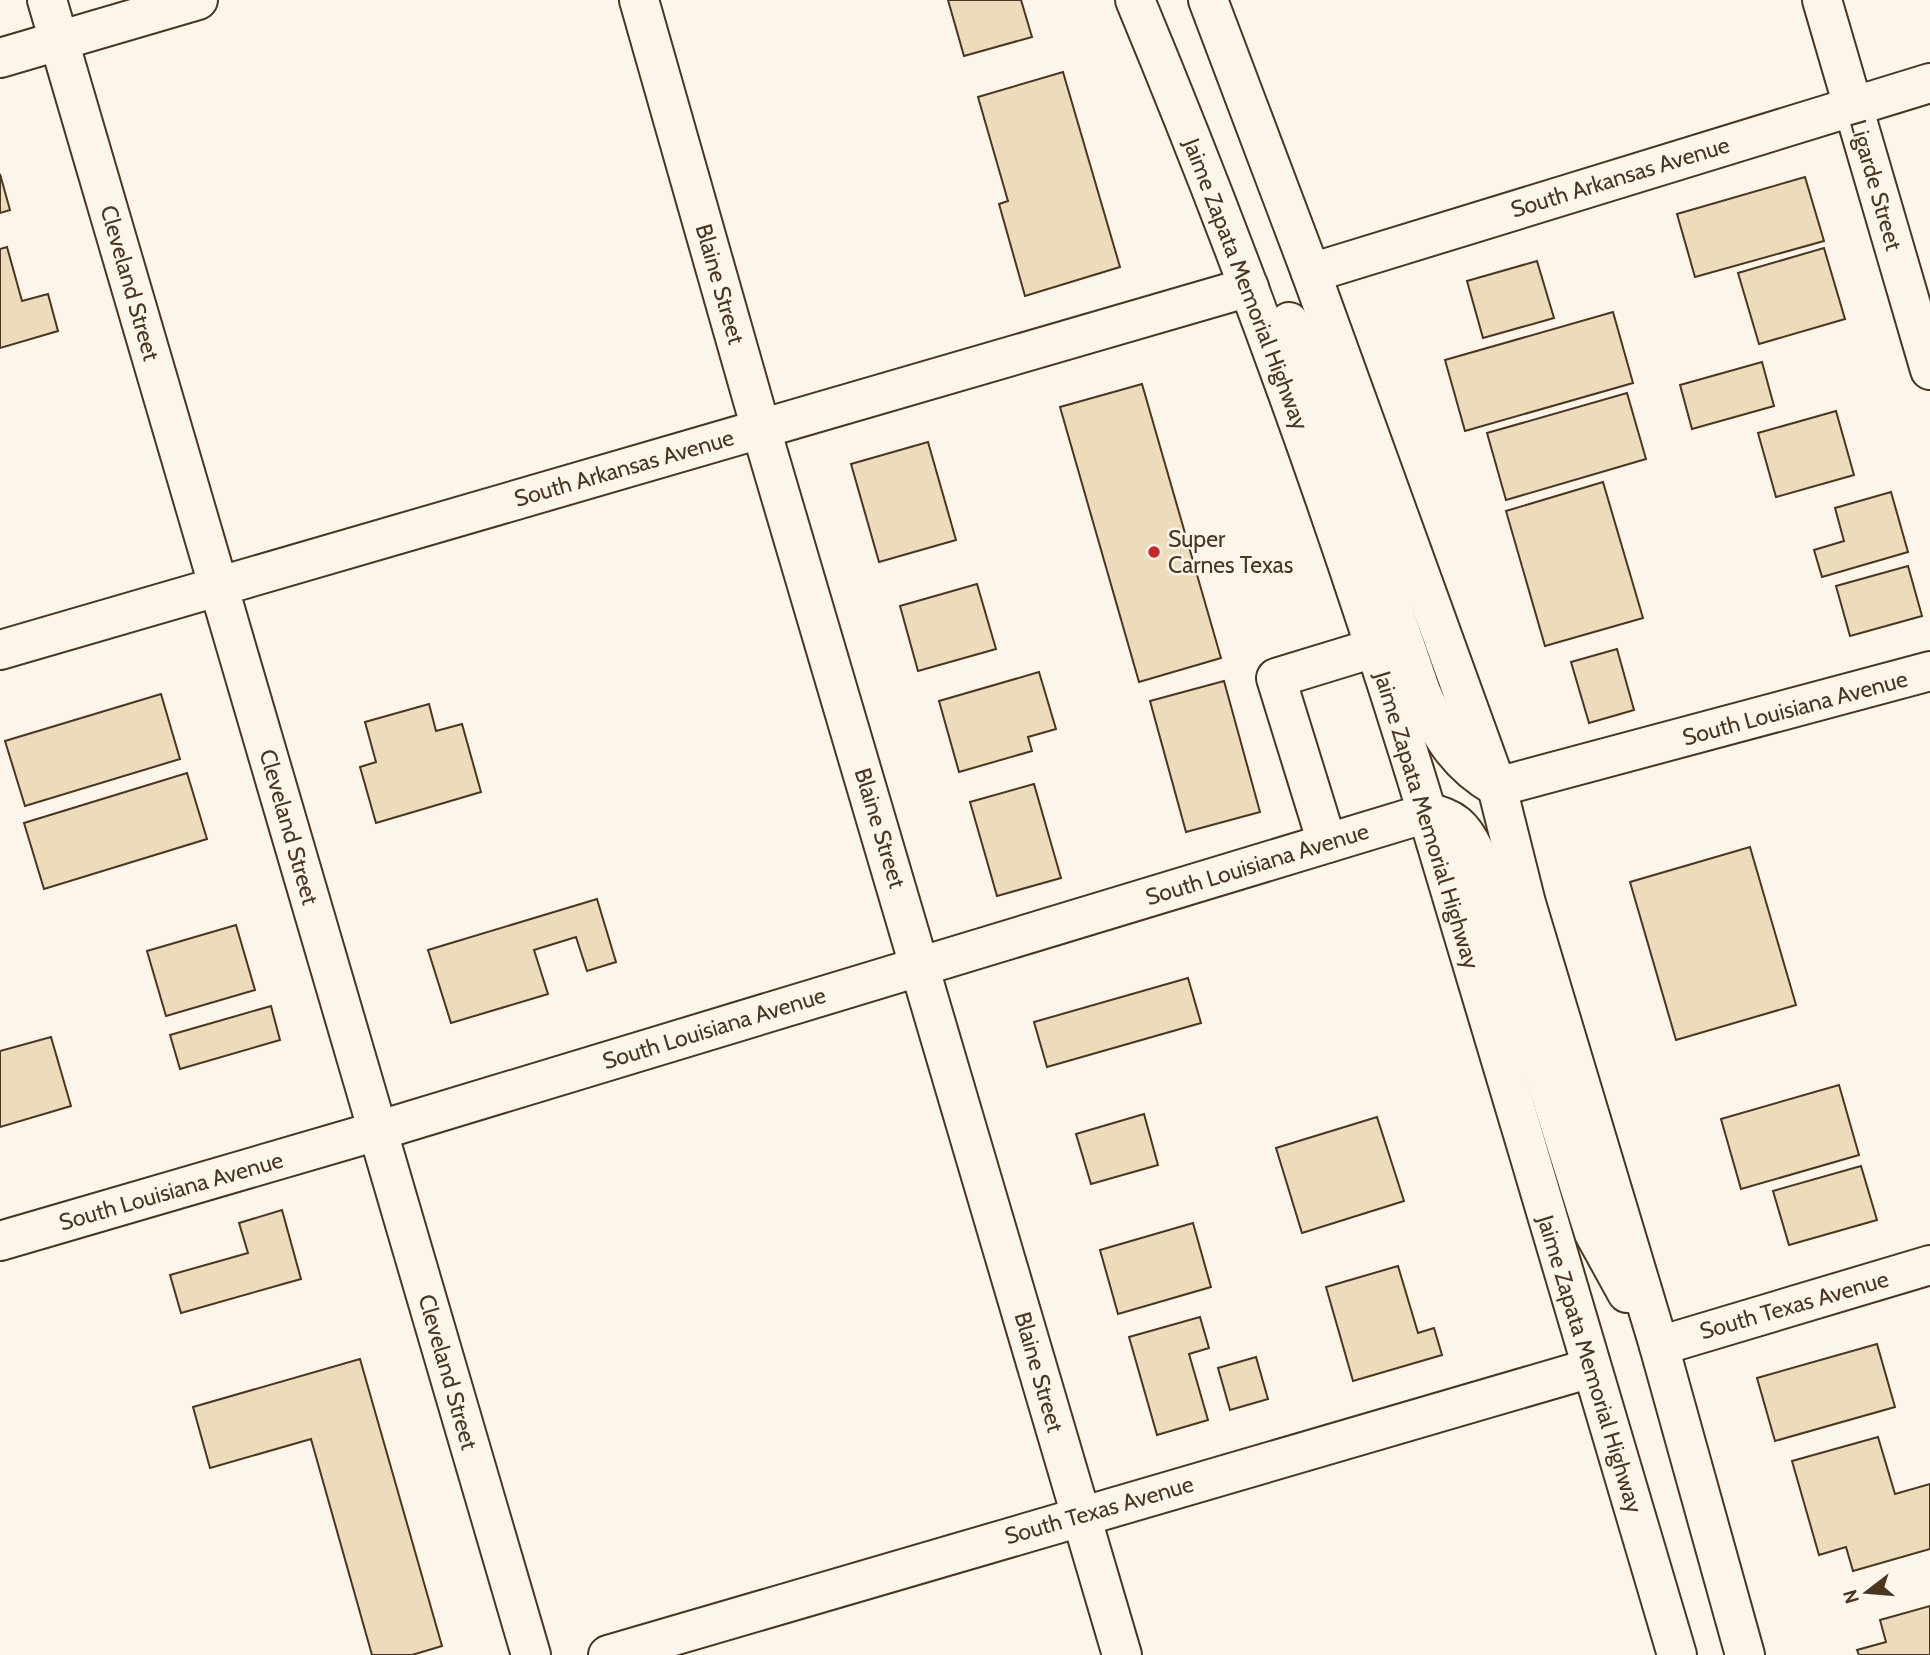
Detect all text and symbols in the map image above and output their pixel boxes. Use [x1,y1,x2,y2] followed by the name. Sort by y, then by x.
[1844,116,1908,254] street label: Ligarde Street
[1507,130,1733,224] street label: South Arkansas Avenue
[1177,133,1315,434] street label: Jaime Zapata Memorial Highway
[94,202,166,364] street label: Cleveland Street
[689,221,751,348] street label: Blaine Street
[511,423,737,513] street label: South Arkansas Avenue
[1168,525,1293,579] place label: Super Carnes Texas
[1146,544,1162,560] marker: Super Carnes Texas
[1679,664,1911,752] street label: South Louisiana Avenue
[1368,667,1486,973] street label: Jaime Zapata Memorial Highway
[253,746,325,908] street label: Cleveland Street
[849,765,912,892] street label: Blaine Street
[1142,817,1372,911] street label: South Louisiana Avenue
[599,981,829,1075] street label: South Louisiana Avenue
[56,1146,286,1236] street label: South Louisiana Avenue
[1531,1211,1649,1517] street label: Jaime Zapata Memorial Highway
[1696,1265,1892,1345] street label: South Texas Avenue
[412,1291,484,1453] street label: Cleveland Street
[1008,1309,1070,1436] street label: Blaine Street
[1001,1470,1197,1550] street label: South Texas Avenue
[1832,1557,1902,1627] north arrow
[1838,1587,1864,1606] text: N

